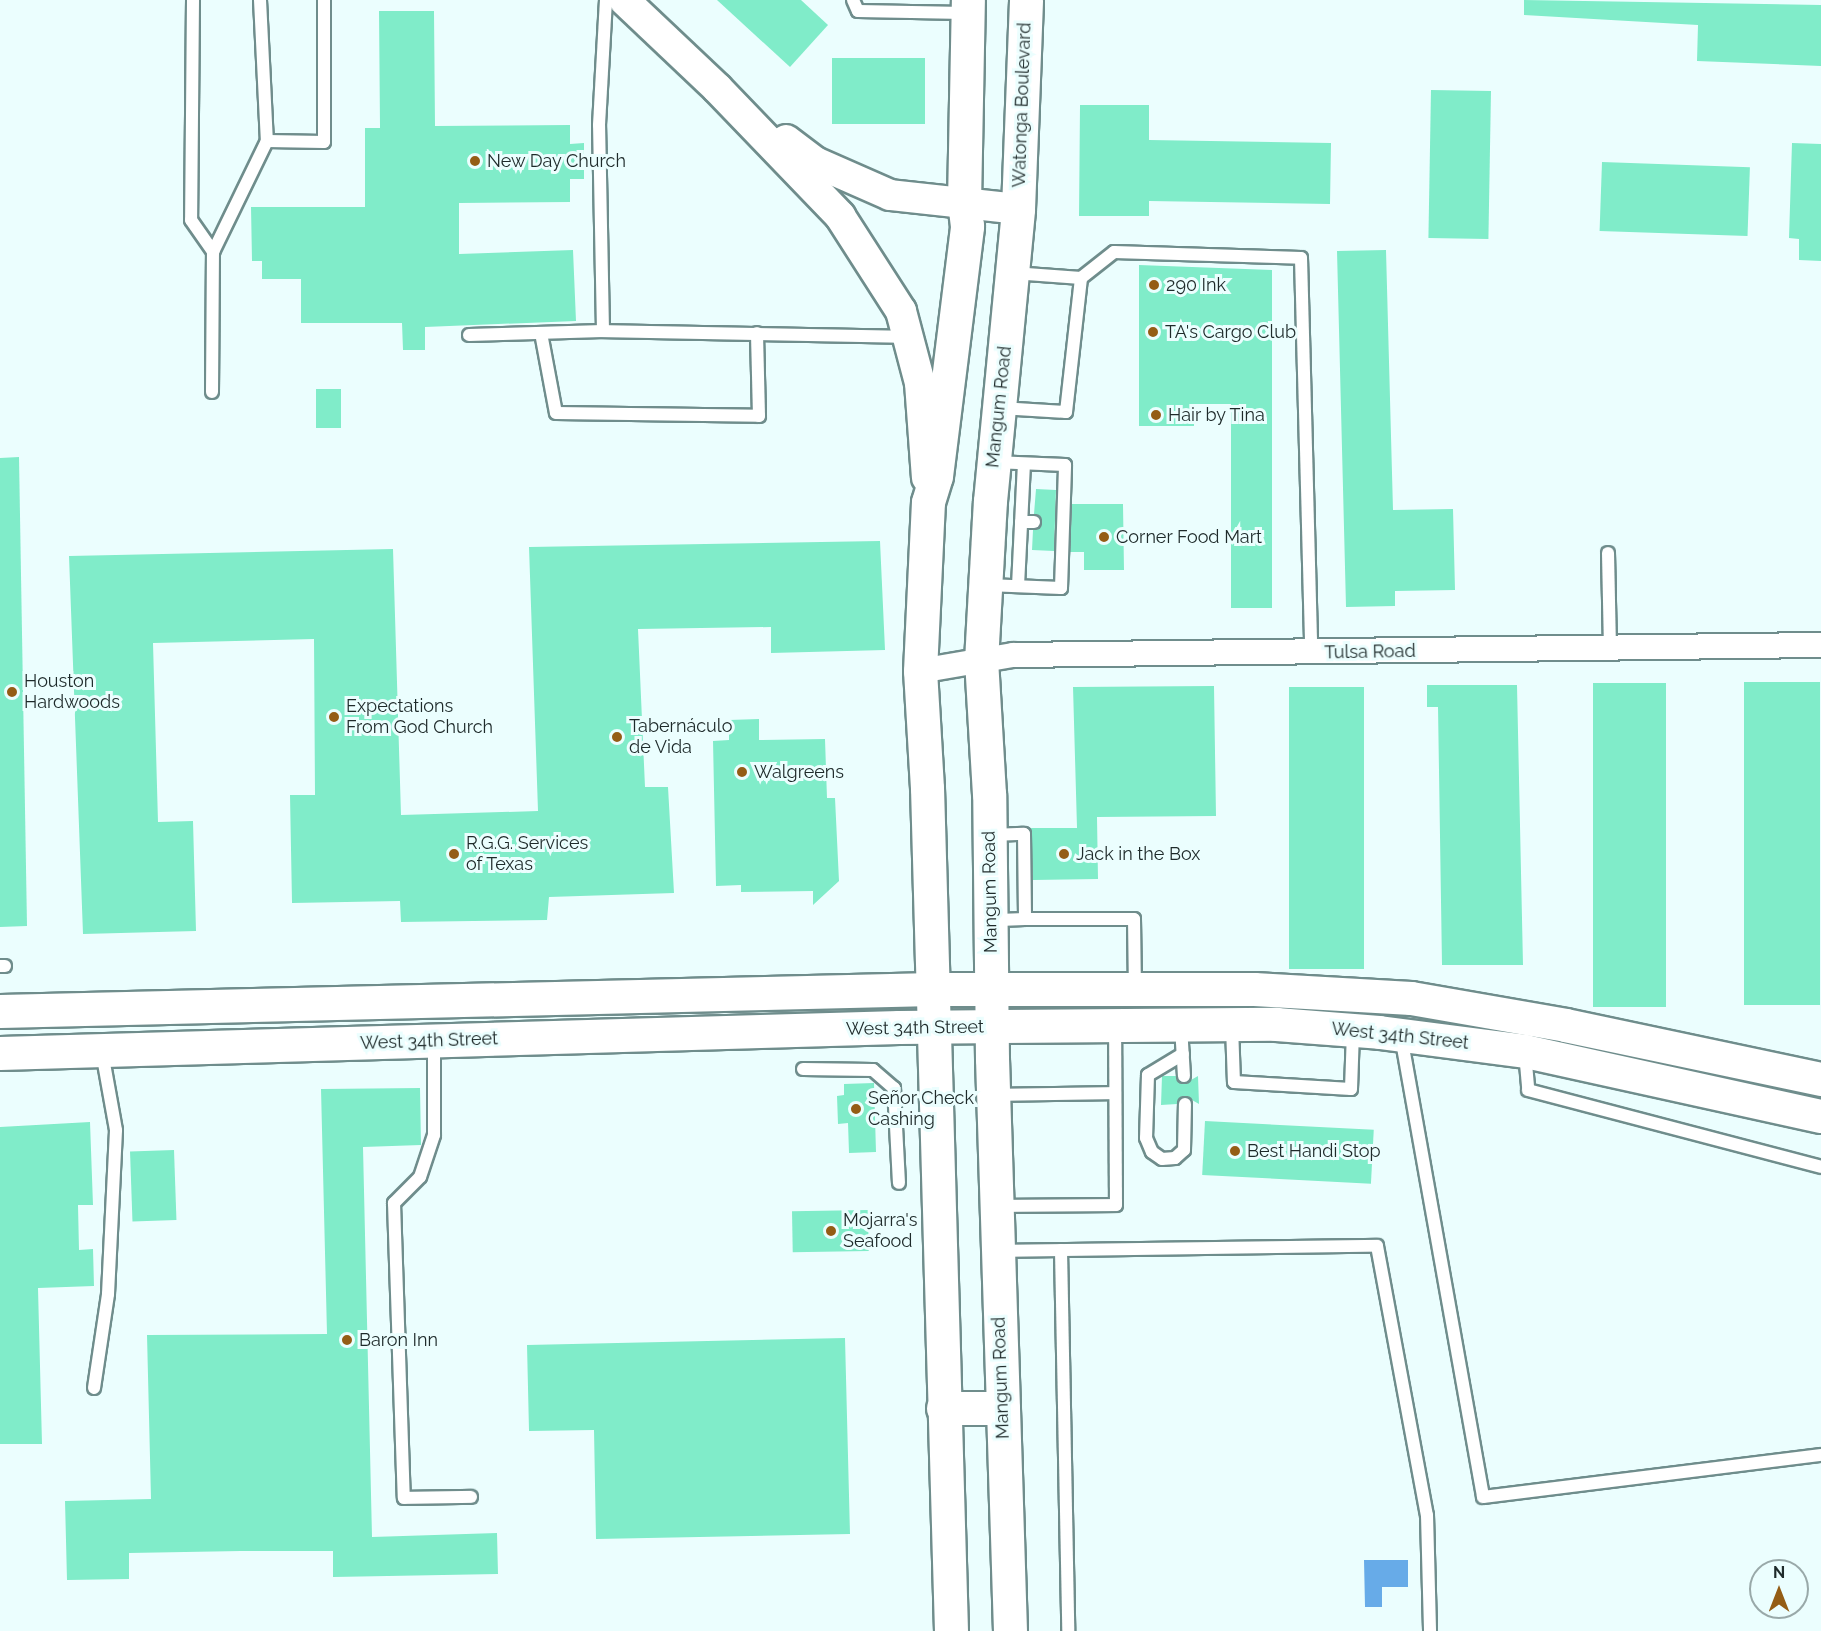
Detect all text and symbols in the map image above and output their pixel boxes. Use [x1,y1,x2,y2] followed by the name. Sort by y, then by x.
[1008,22,1036,188] street label: Watonga Boulevard
[487,150,627,172] place label: New Day Church
[468,154,482,168] marker: New Day Church
[1166,274,1226,296] place label: 290 Ink
[1147,278,1161,292] marker: 290 Ink
[1165,321,1296,343] place label: TA's Cargo Club
[1146,325,1160,339] marker: TA's Cargo Club
[982,345,1016,469] street label: Mangum Road
[1168,404,1266,426] place label: Hair by Tina
[1149,408,1163,422] marker: Hair by Tina
[1116,526,1262,548] place label: Corner Food Mart
[1097,530,1111,544] marker: Corner Food Mart
[1324,640,1416,664] street label: Tulsa Road
[24,671,120,714] place label: Houston Hardwoods
[5,685,19,699] marker: Houston Hardwoods
[346,696,493,738] place label: Expectations From God Church
[327,710,341,724] marker: Expectations From God Church
[629,716,732,758] place label: Tabernáculo de Vida
[610,730,624,744] marker: Tabernáculo de Vida
[754,761,844,783] place label: Walgreens
[735,765,749,779] marker: Walgreens
[978,831,1002,953] street label: Mangum Road
[466,833,588,876] place label: R.G.G. Services of Texas
[1076,843,1200,865] place label: Jack in the Box
[447,847,461,861] marker: R.G.G. Services of Texas
[1057,847,1071,861] marker: Jack in the Box
[846,1016,984,1040] street label: West 34th Street
[1330,1018,1470,1054] street label: West 34th Street
[360,1028,498,1054] street label: West 34th Street
[868,1088,974,1130] place label: Señor Check Cashing
[849,1102,863,1116] marker: Señor Check Cashing
[1247,1140,1381,1162] place label: Best Handi Stop
[1228,1144,1242,1158] marker: Best Handi Stop
[843,1210,917,1252] place label: Mojarra's Seafood
[824,1224,838,1238] marker: Mojarra's Seafood
[988,1317,1014,1439] street label: Mangum Road
[359,1329,438,1351] place label: Baron Inn
[340,1333,354,1347] marker: Baron Inn
[1749,1559,1809,1619] north arrow
[1773,1563,1785,1582] text: N

